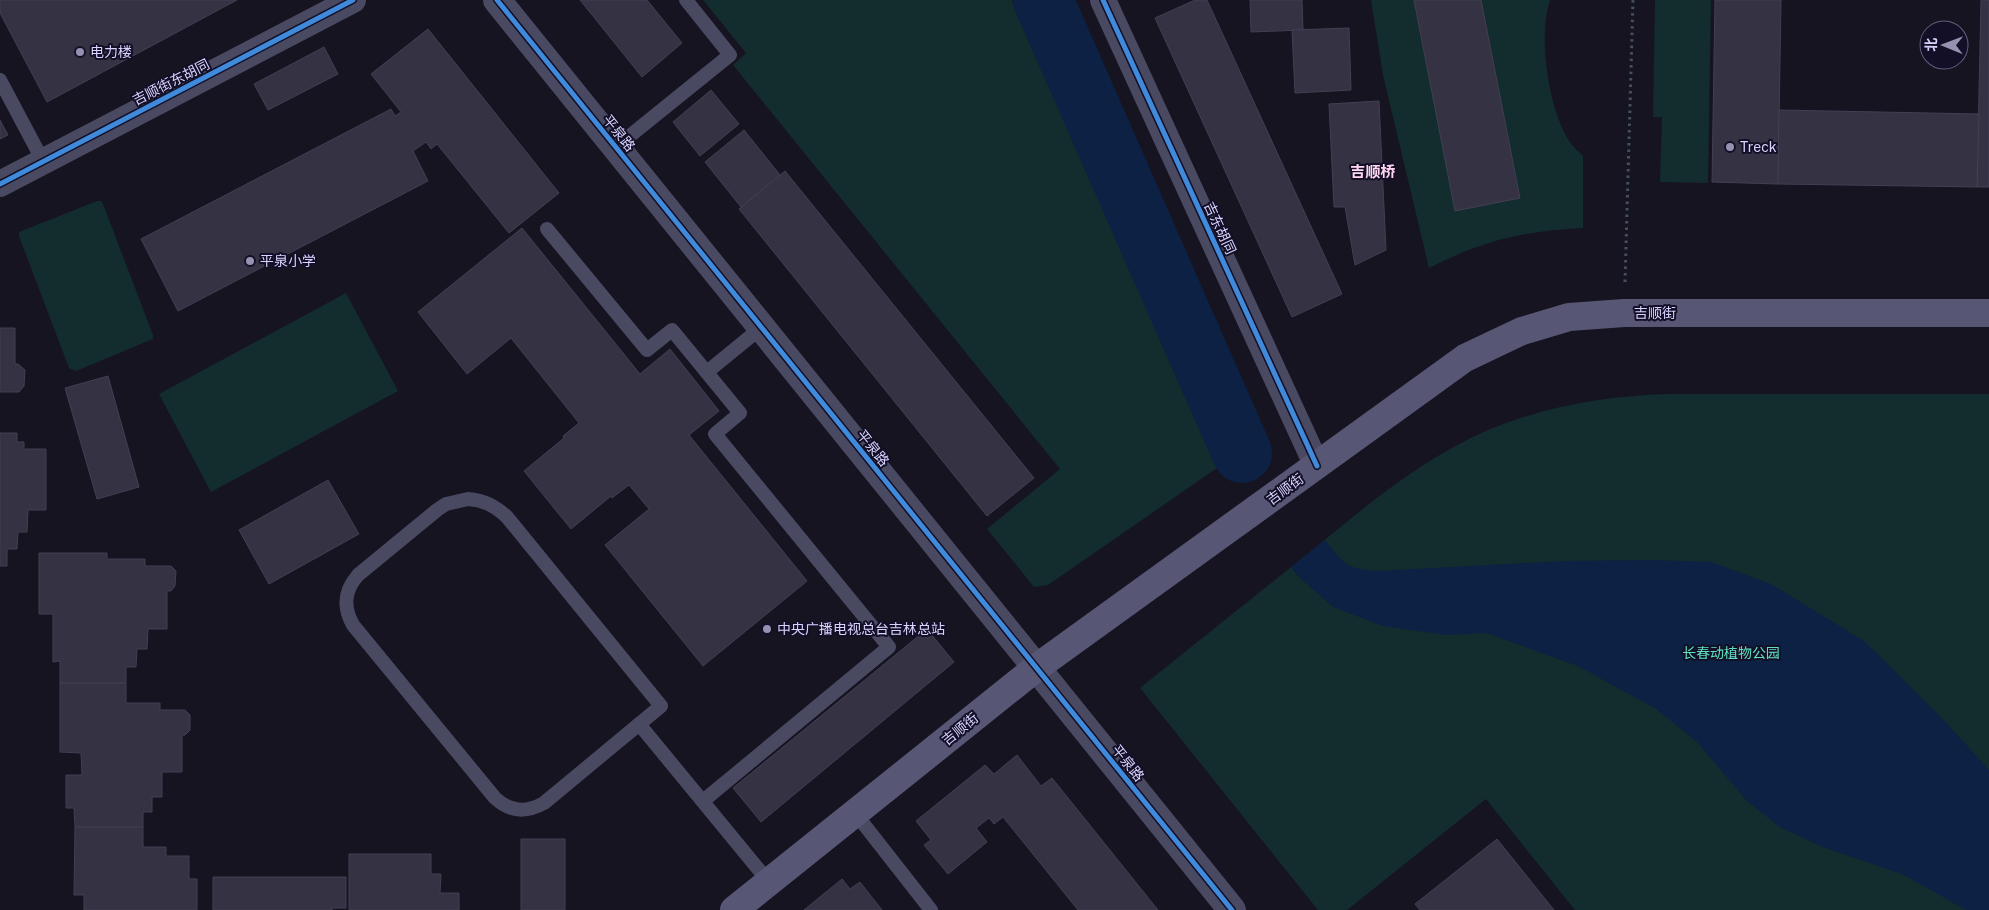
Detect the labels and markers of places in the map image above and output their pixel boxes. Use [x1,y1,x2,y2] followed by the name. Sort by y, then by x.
[90,44,132,60] place label: 电力楼
[74,46,86,58] marker: 电力楼
[1740,139,1777,155] place label: Treck
[1724,141,1736,153] marker: Treck
[260,253,316,269] place label: 平泉小学
[244,255,256,267] marker: 平泉小学
[777,621,945,637] place label: 中央广播电视总台吉林总站
[761,623,773,635] marker: 中央广播电视总台吉林总站

